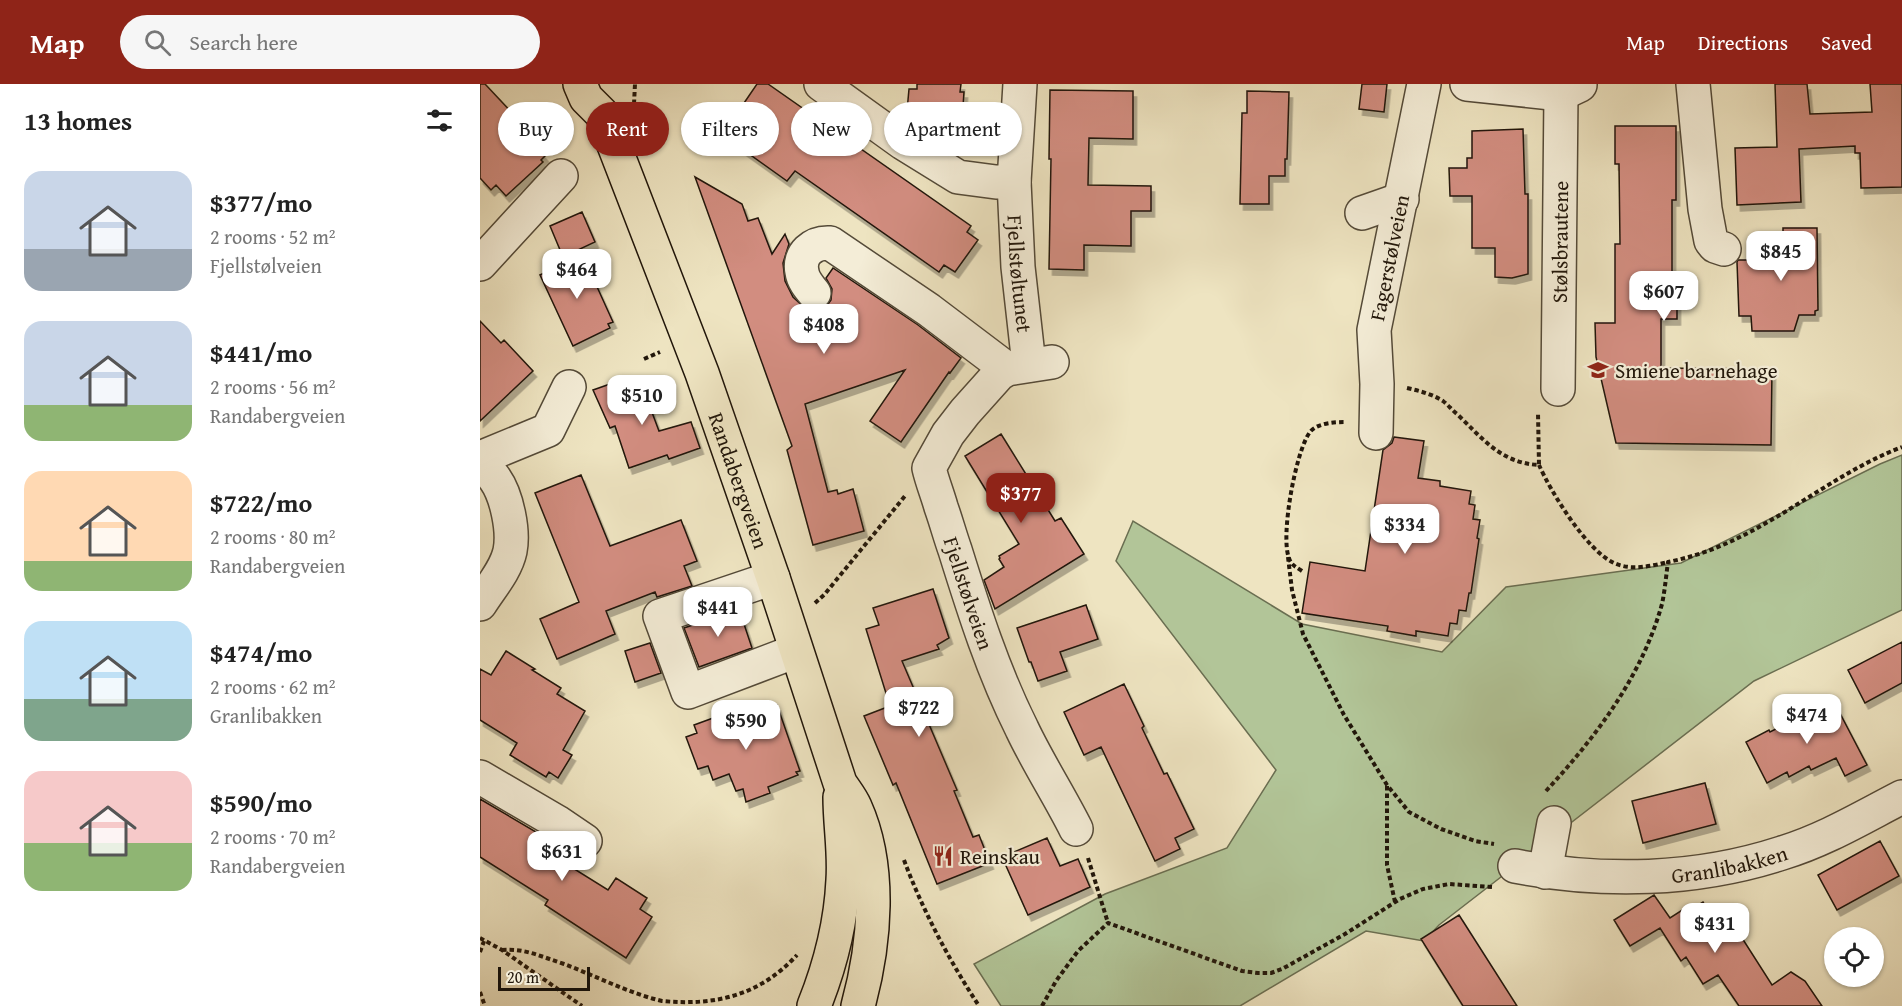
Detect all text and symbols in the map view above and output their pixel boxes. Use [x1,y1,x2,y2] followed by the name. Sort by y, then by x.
[120,15,540,69] search box
[30,22,84,63] text: Map
[141,26,174,59] icon: search
[189,26,298,58] text: Search here
[1626,27,1665,58] text: Map
[1698,27,1788,58] text: Directions
[1821,27,1872,58] text: Saved
[24,101,132,140] text: 13 homes
[498,102,574,156] chip: Buy
[586,102,669,156] chip: Rent
[681,102,779,156] chip: Filters
[791,102,872,156] chip: New
[884,102,1022,156] chip: Apartment
[423,104,456,137] icon: filters
[1543,181,1576,303] street label: Stølsbrautene
[210,183,312,222] text: $377/mo
[1361,192,1417,323] street label: Fagerstølveien
[72,195,144,267] icon: home
[1000,214,1041,335] street label: Fjellstøltunet
[210,222,336,251] text: 2 rooms · 52 m²
[1745,231,1817,282] pin: $845
[1760,236,1802,265] text: $845
[541,249,613,300] pin: $464
[210,251,322,280] text: Fjellstølveien
[556,254,598,283] text: $464
[1628,271,1700,322] pin: $607
[1643,276,1685,305] text: $607
[788,304,860,355] pin: $408
[803,309,845,338] text: $408
[210,333,312,372] text: $441/mo
[72,345,144,417] icon: home
[1615,355,1778,386] place label: Smiene barnehage
[1586,358,1610,382] school or university icon: Smiene barnehage
[210,372,336,401] text: 2 rooms · 56 m²
[606,375,678,426] pin: $510
[621,380,663,409] text: $510
[210,401,345,430] text: Randabergveien
[701,408,777,553] street label: Randabergveien
[985,473,1057,524] pin: $377
[1000,478,1042,507] text: $377
[210,483,312,522] text: $722/mo
[72,495,144,567] icon: home
[1369,504,1441,555] pin: $334
[1384,509,1426,538] text: $334
[210,522,336,551] text: 2 rooms · 80 m²
[936,533,1002,654] street label: Fjellstølveien
[210,551,345,580] text: Randabergveien
[682,587,754,638] pin: $441
[697,592,739,621] text: $441
[210,633,312,672] text: $474/mo
[72,645,144,717] icon: home
[210,672,336,701] text: 2 rooms · 62 m²
[883,687,955,738] pin: $722
[898,692,940,721] text: $722
[1771,694,1843,745] pin: $474
[1786,699,1828,728] text: $474
[710,700,782,751] pin: $590
[210,701,322,730] text: Granlibakken
[725,705,767,734] text: $590
[210,783,312,822] text: $590/mo
[72,795,144,867] icon: home
[210,822,336,851] text: 2 rooms · 70 m²
[526,831,598,882] pin: $631
[541,836,583,865] text: $631
[1670,837,1791,890] street label: Granlibakken
[960,841,1041,872] place label: Reinskau
[931,844,955,868] restaurant icon: Reinskau
[210,851,345,880] text: Randabergveien
[1679,903,1751,954] pin: $431
[1694,908,1736,937] text: $431
[1824,927,1884,987] map controls
[1824,927,1884,987] button: locate
[498,964,590,992] scale bar
[507,965,539,989] text: 20 m

